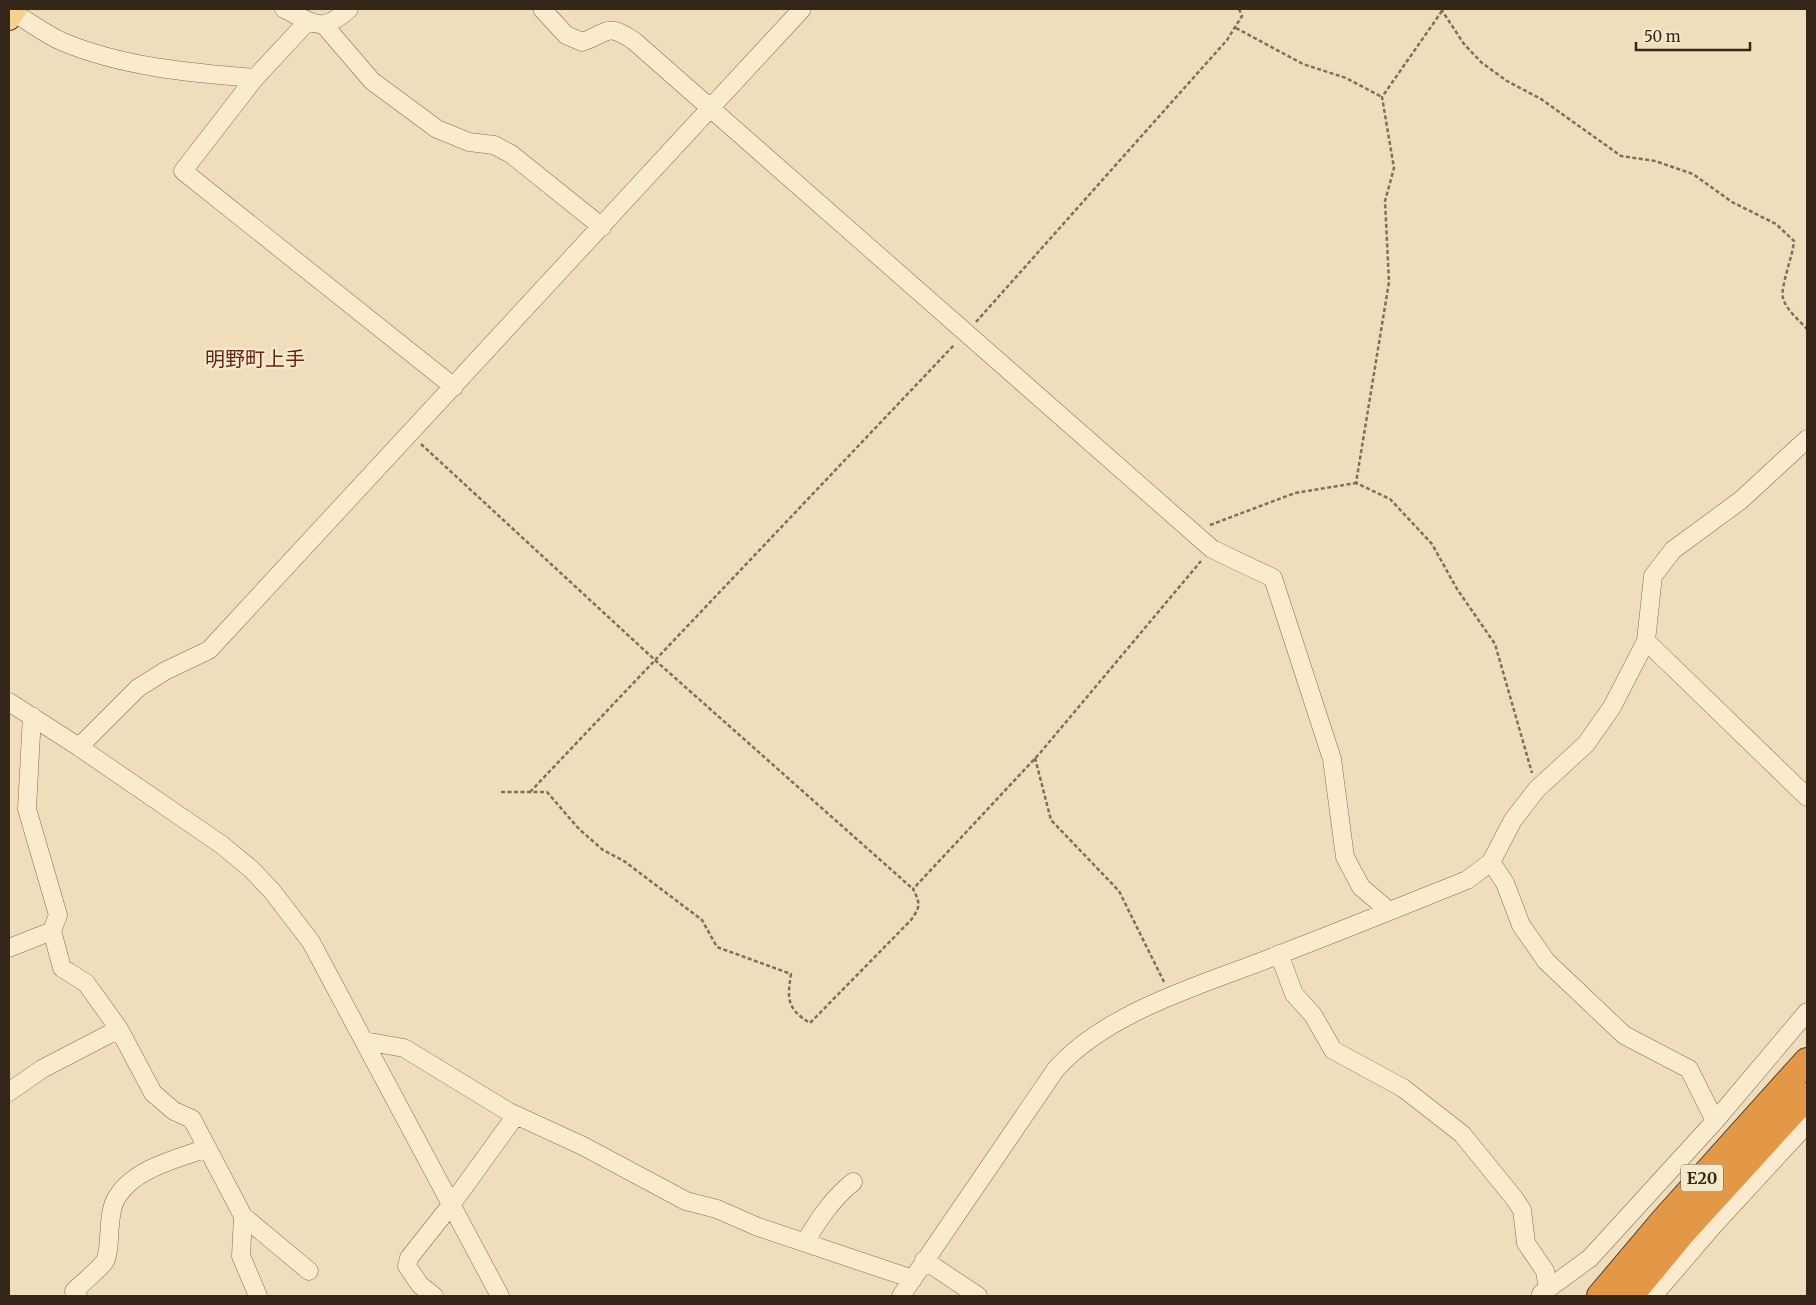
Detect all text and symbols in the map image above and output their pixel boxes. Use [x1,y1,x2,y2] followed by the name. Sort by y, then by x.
[1636,20,1750,52] scale bar
[1644,27,1681,46] text: 50 m
[205,346,305,371] district label: 明野町上手
[1681,1164,1723,1192] road number: E20

